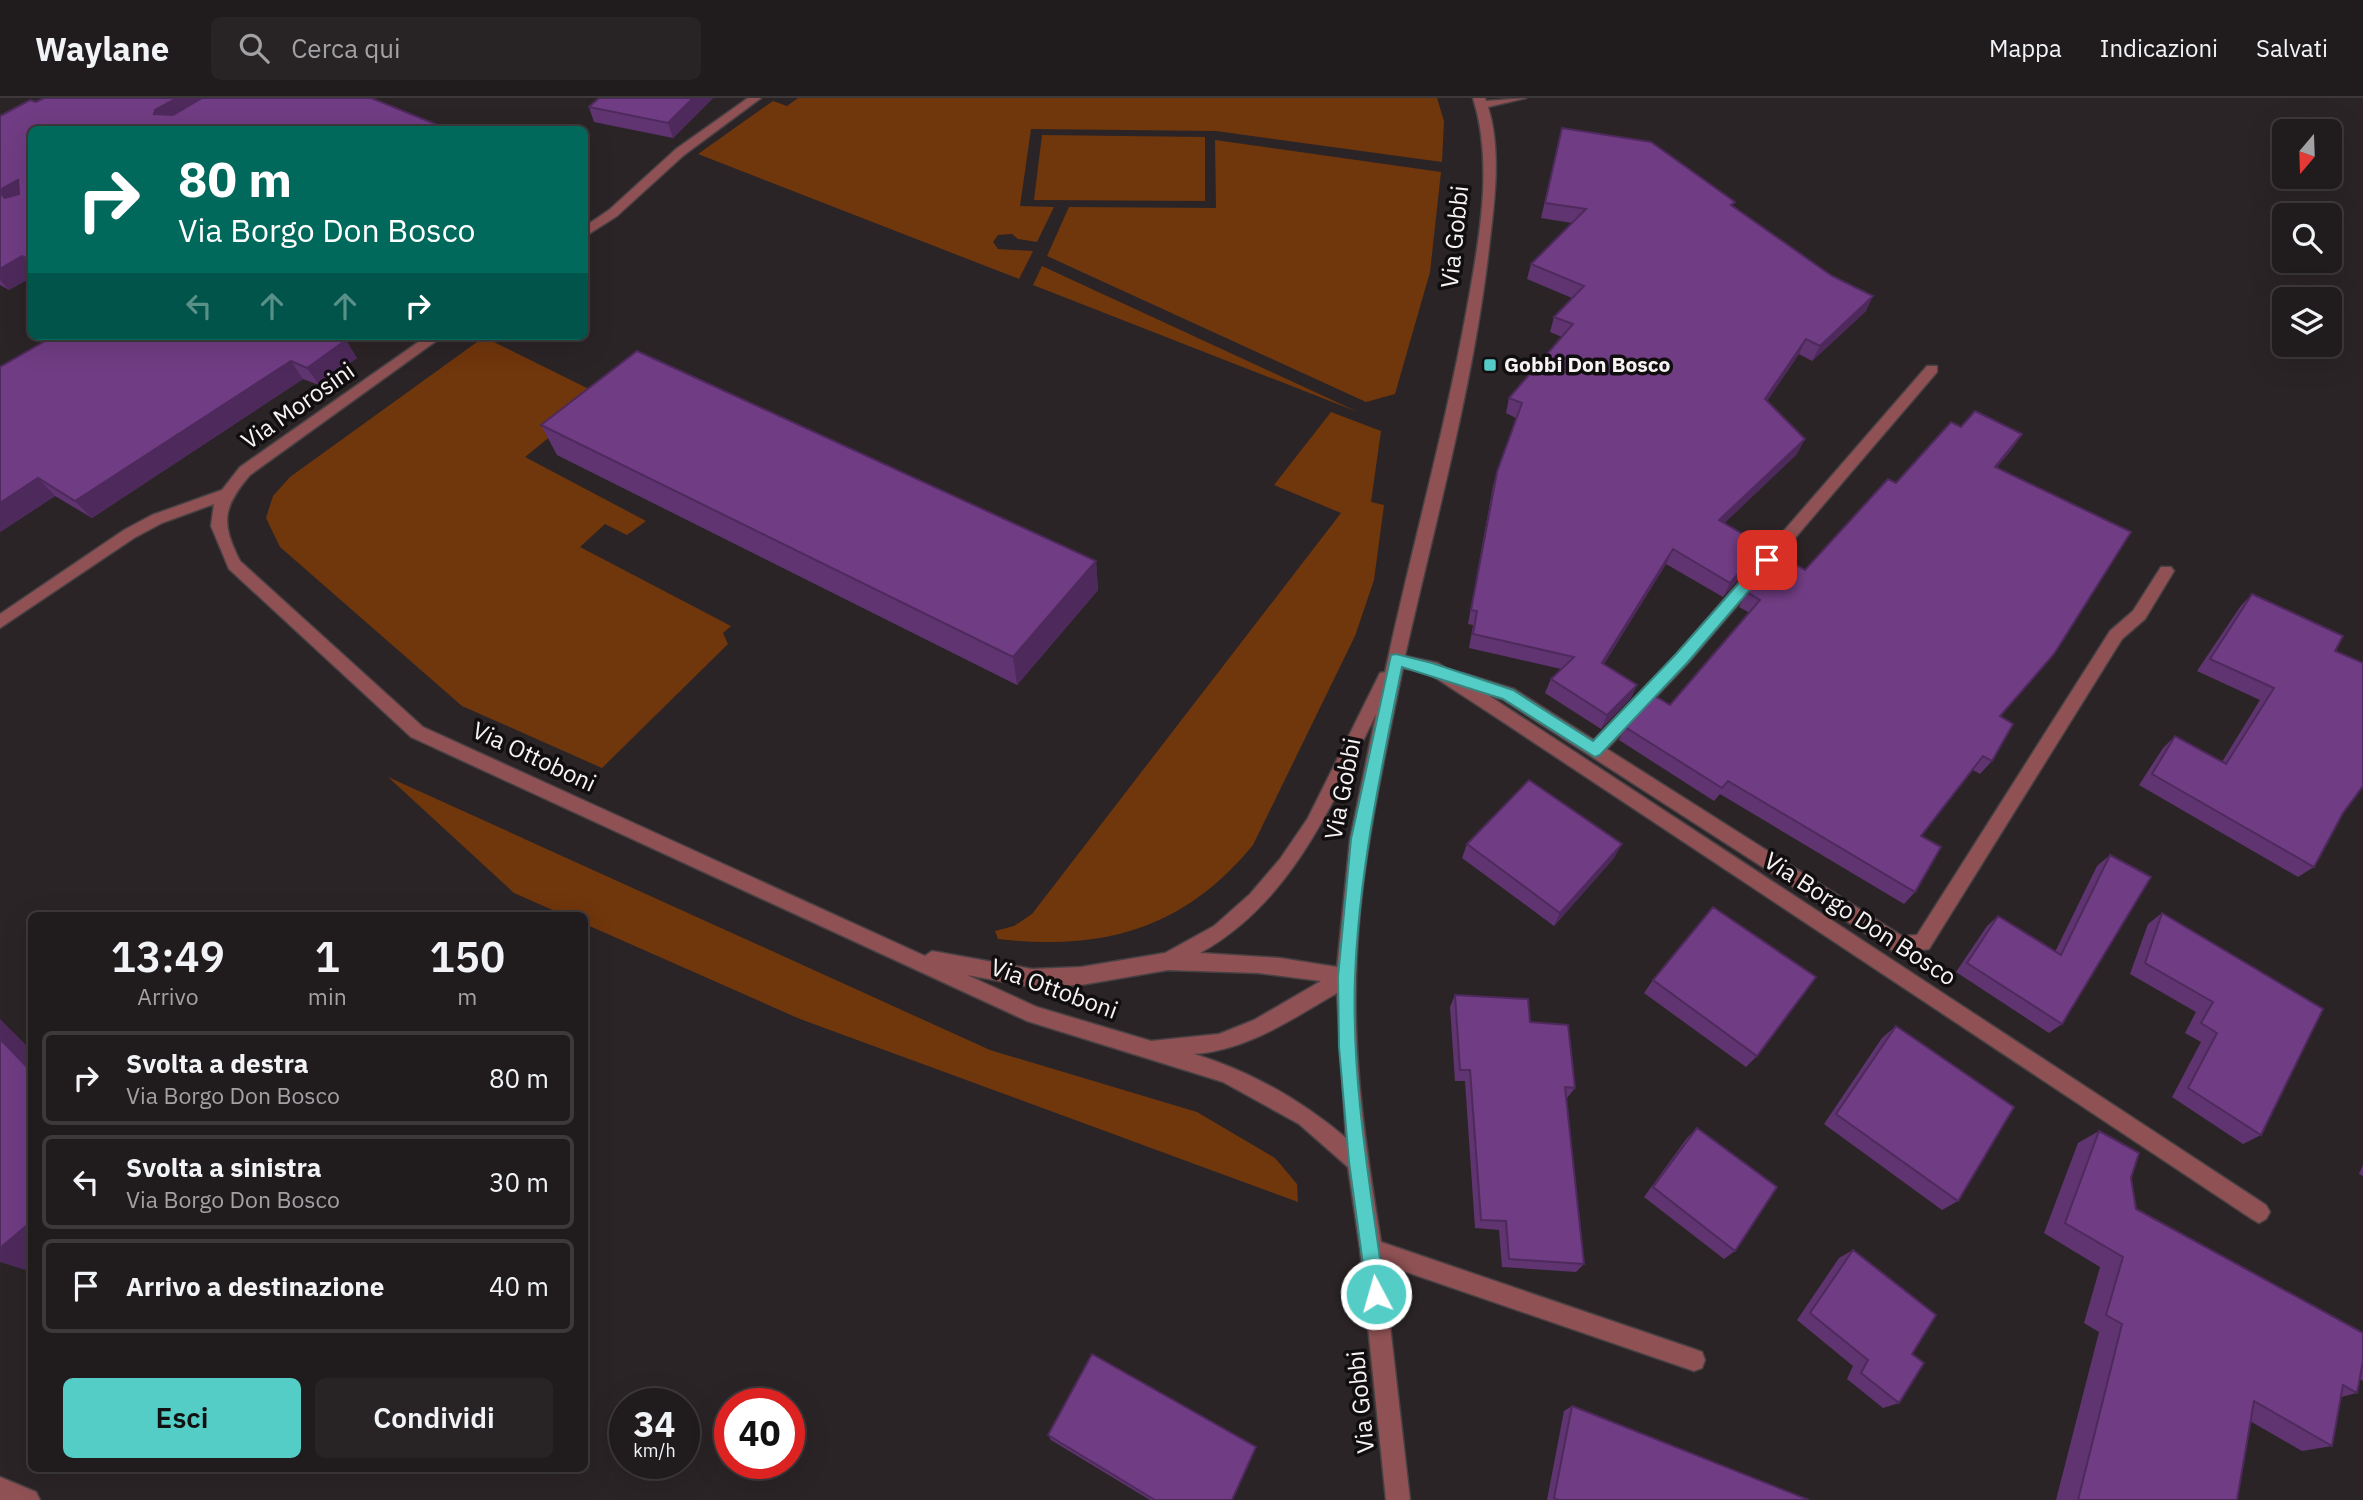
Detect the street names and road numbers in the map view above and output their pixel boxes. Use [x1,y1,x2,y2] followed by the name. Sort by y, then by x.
[1433,184,1475,290] street label: Via Gobbi
[234,354,360,456] street label: Via Morosini
[467,713,601,799] street label: Via Ottoboni
[1316,735,1368,842] street label: Via Gobbi
[1758,844,1963,992] street label: Via Borgo Don Bosco
[986,950,1122,1026] street label: Via Ottoboni
[1339,1349,1381,1455] street label: Via Gobbi

